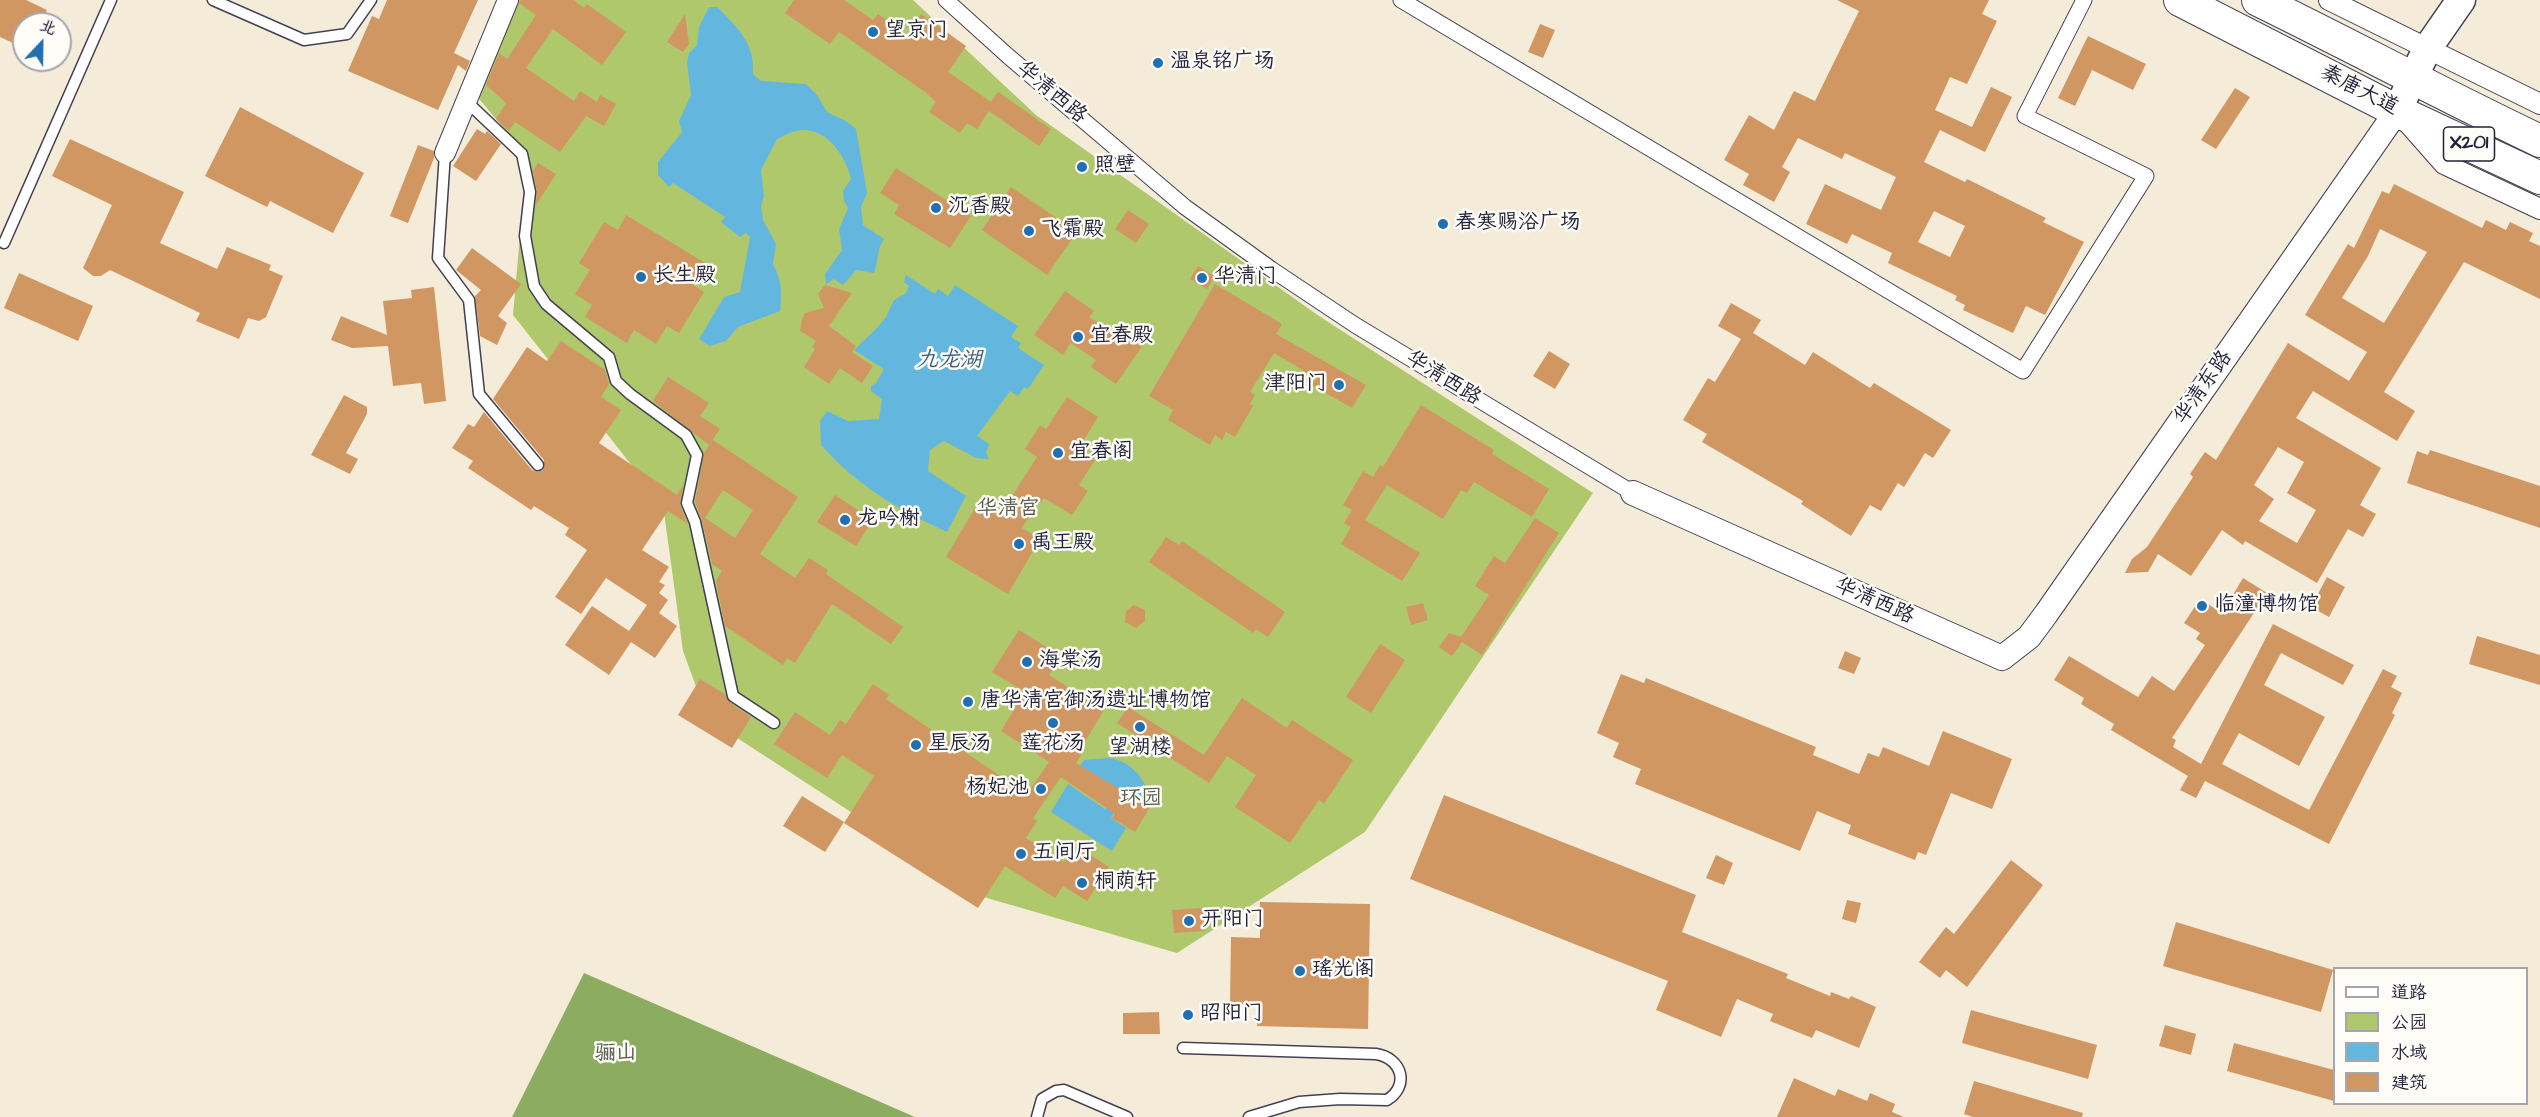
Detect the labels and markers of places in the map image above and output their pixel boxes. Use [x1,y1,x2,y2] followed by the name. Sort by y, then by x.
[885,19,948,45] place label: 望京门
[866,25,880,39] marker: 望京门
[1170,50,1275,76] place label: 温泉铭广场
[1151,56,1165,70] marker: 温泉铭广场
[1094,154,1136,180] place label: 照壁
[1075,160,1089,174] marker: 照壁
[948,195,1011,221] place label: 沉香殿
[929,201,943,215] marker: 沉香殿
[1455,211,1581,237] place label: 春寒赐浴广场
[1436,217,1450,231] marker: 春寒赐浴广场
[1041,218,1104,244] place label: 飞霜殿
[1022,224,1036,238] marker: 飞霜殿
[653,264,716,290] place label: 长生殿
[1214,265,1277,291] place label: 华清门
[634,270,648,284] marker: 长生殿
[1195,271,1209,285] marker: 华清门
[1090,324,1153,350] place label: 宜春殿
[1071,330,1085,344] marker: 宜春殿
[1264,372,1327,398] place label: 津阳门
[1332,378,1346,392] marker: 津阳门
[1070,440,1133,466] place label: 宜春阁
[1051,446,1065,460] marker: 宜春阁
[857,507,920,533] place label: 龙吟榭
[838,513,852,527] marker: 龙吟榭
[1031,531,1094,557] place label: 禹王殿
[1012,537,1026,551] marker: 禹王殿
[2214,593,2319,619] place label: 临潼博物馆
[2195,599,2209,613] marker: 临潼博物馆
[1039,649,1102,675] place label: 海棠汤
[1020,655,1034,669] marker: 海棠汤
[980,689,1211,715] place label: 唐华清宫御汤遗址博物馆
[961,695,975,709] marker: 唐华清宫御汤遗址博物馆
[1046,716,1060,730] marker: 莲花汤
[1133,720,1147,734] marker: 望湖楼
[928,732,991,758] place label: 星辰汤
[1022,732,1084,758] place label: 莲花汤
[1109,736,1171,762] place label: 望湖楼
[909,738,923,752] marker: 星辰汤
[966,776,1029,802] place label: 杨妃池
[1034,782,1048,796] marker: 杨妃池
[1033,841,1096,867] place label: 五间厅
[1014,847,1028,861] marker: 五间厅
[1094,870,1157,896] place label: 桐荫轩
[1075,876,1089,890] marker: 桐荫轩
[1201,908,1264,934] place label: 开阳门
[1182,914,1196,928] marker: 开阳门
[1312,958,1375,984] place label: 瑶光阁
[1293,964,1307,978] marker: 瑶光阁
[1200,1002,1263,1028] place label: 昭阳门
[1181,1008,1195,1022] marker: 昭阳门

